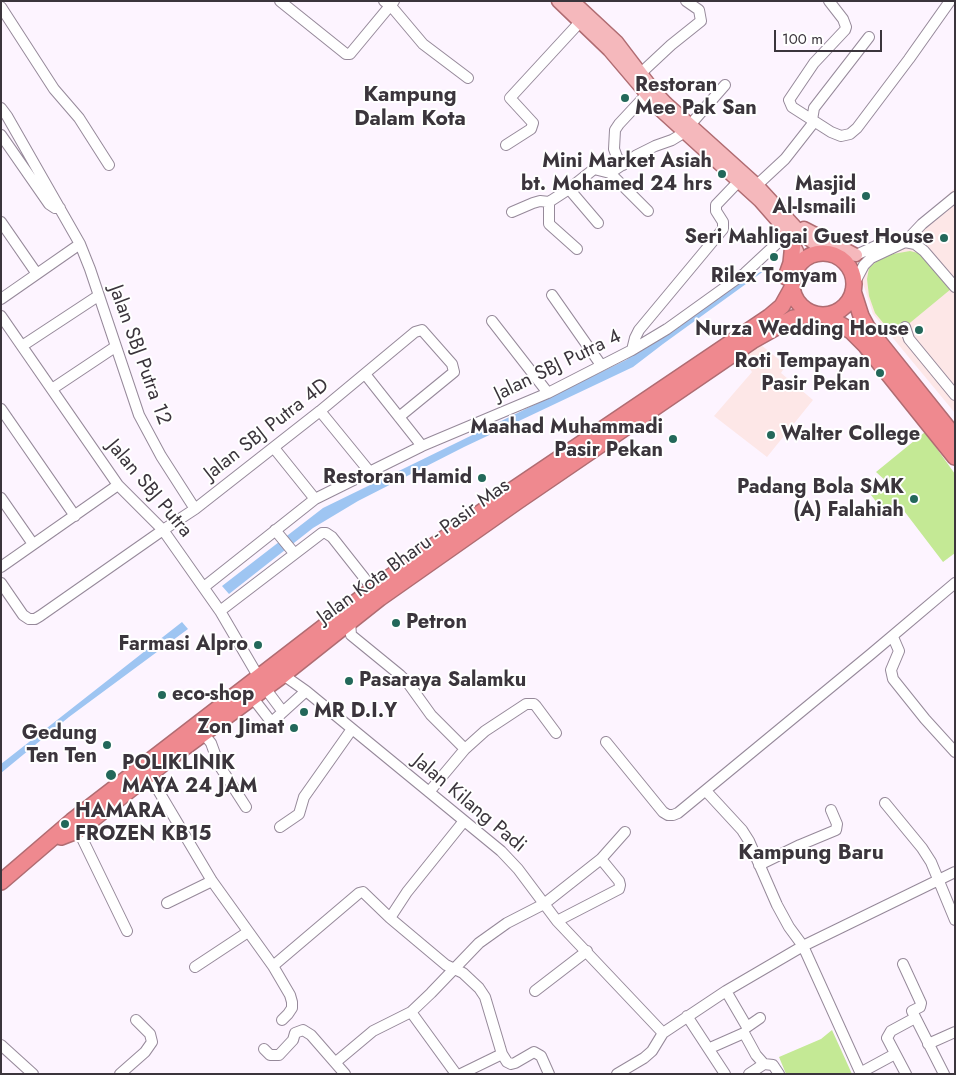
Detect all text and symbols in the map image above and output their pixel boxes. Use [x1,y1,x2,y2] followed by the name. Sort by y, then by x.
[776,20,884,52] scale bar
[782,28,823,50] text: 100 m
[635,74,757,121] place label: Restoran Mee Pak San
[354,83,466,133] district label: Kampung Dalam Kota
[619,92,631,104] marker: Restoran Mee Pak San
[521,150,712,197] place label: Mini Market Asiah bt. Mohamed 24 hrs
[716,168,728,180] marker: Mini Market Asiah bt. Mohamed 24 hrs
[772,173,856,220] place label: Masjid Al-Ismaili
[860,190,872,202] marker: Masjid Al-Ismaili
[685,226,934,250] place label: Seri Mahligai Guest House
[938,232,950,244] marker: Seri Mahligai Guest House
[768,251,780,263] marker: Rilex Tomyam
[711,265,837,289] place label: Rilex Tomyam
[103,282,175,428] street label: Jalan SBJ Putra 12
[695,318,909,342] place label: Nurza Wedding House
[913,324,925,336] marker: Nurza Wedding House
[491,325,625,407] street label: Jalan SBJ Putra 4
[735,350,870,397] place label: Roti Tempayan Pasir Pekan
[874,367,886,379] marker: Roti Tempayan Pasir Pekan
[200,374,334,486] street label: Jalan SBJ Putra 4D
[470,416,663,463] place label: Maahad Muhammadi Pasir Pekan
[781,423,920,447] place label: Walter College
[765,429,777,441] marker: Walter College
[667,433,679,445] marker: Maahad Muhammadi Pasir Pekan
[101,435,197,543] street label: Jalan SBJ Putra
[323,466,472,490] place label: Restoran Hamid
[476,472,488,484] marker: Restoran Hamid
[313,474,515,630] street label: Jalan Kota Bharu - Pasir Mas
[737,476,904,523] place label: Padang Bola SMK (A) Falahiah
[908,493,920,505] marker: Padang Bola SMK (A) Falahiah
[406,611,467,635] place label: Petron
[390,617,402,629] marker: Petron
[119,633,248,657] place label: Farmasi Alpro
[252,639,264,651] marker: Farmasi Alpro
[359,669,526,693] place label: Pasaraya Salamku
[343,675,355,687] marker: Pasaraya Salamku
[172,683,254,707] place label: eco-shop
[156,689,168,701] marker: eco-shop
[314,700,397,724] place label: MR D.I.Y
[298,706,310,718] marker: MR D.I.Y
[197,716,284,740] place label: Zon Jimat
[22,722,97,769] place label: Gedung Ten Ten
[288,722,300,734] marker: Zon Jimat
[101,739,113,751] marker: Gedung Ten Ten
[408,750,530,858] street label: Jalan Kilang Padi
[122,752,257,799] place label: POLIKLINIK MAYA 24 JAM
[104,768,118,782] marker: POLIKLINIK MAYA 24 JAM
[75,800,211,847] place label: HAMARA FROZEN KB15
[59,818,71,830] marker: HAMARA FROZEN KB15
[738,841,884,867] district label: Kampung Baru

